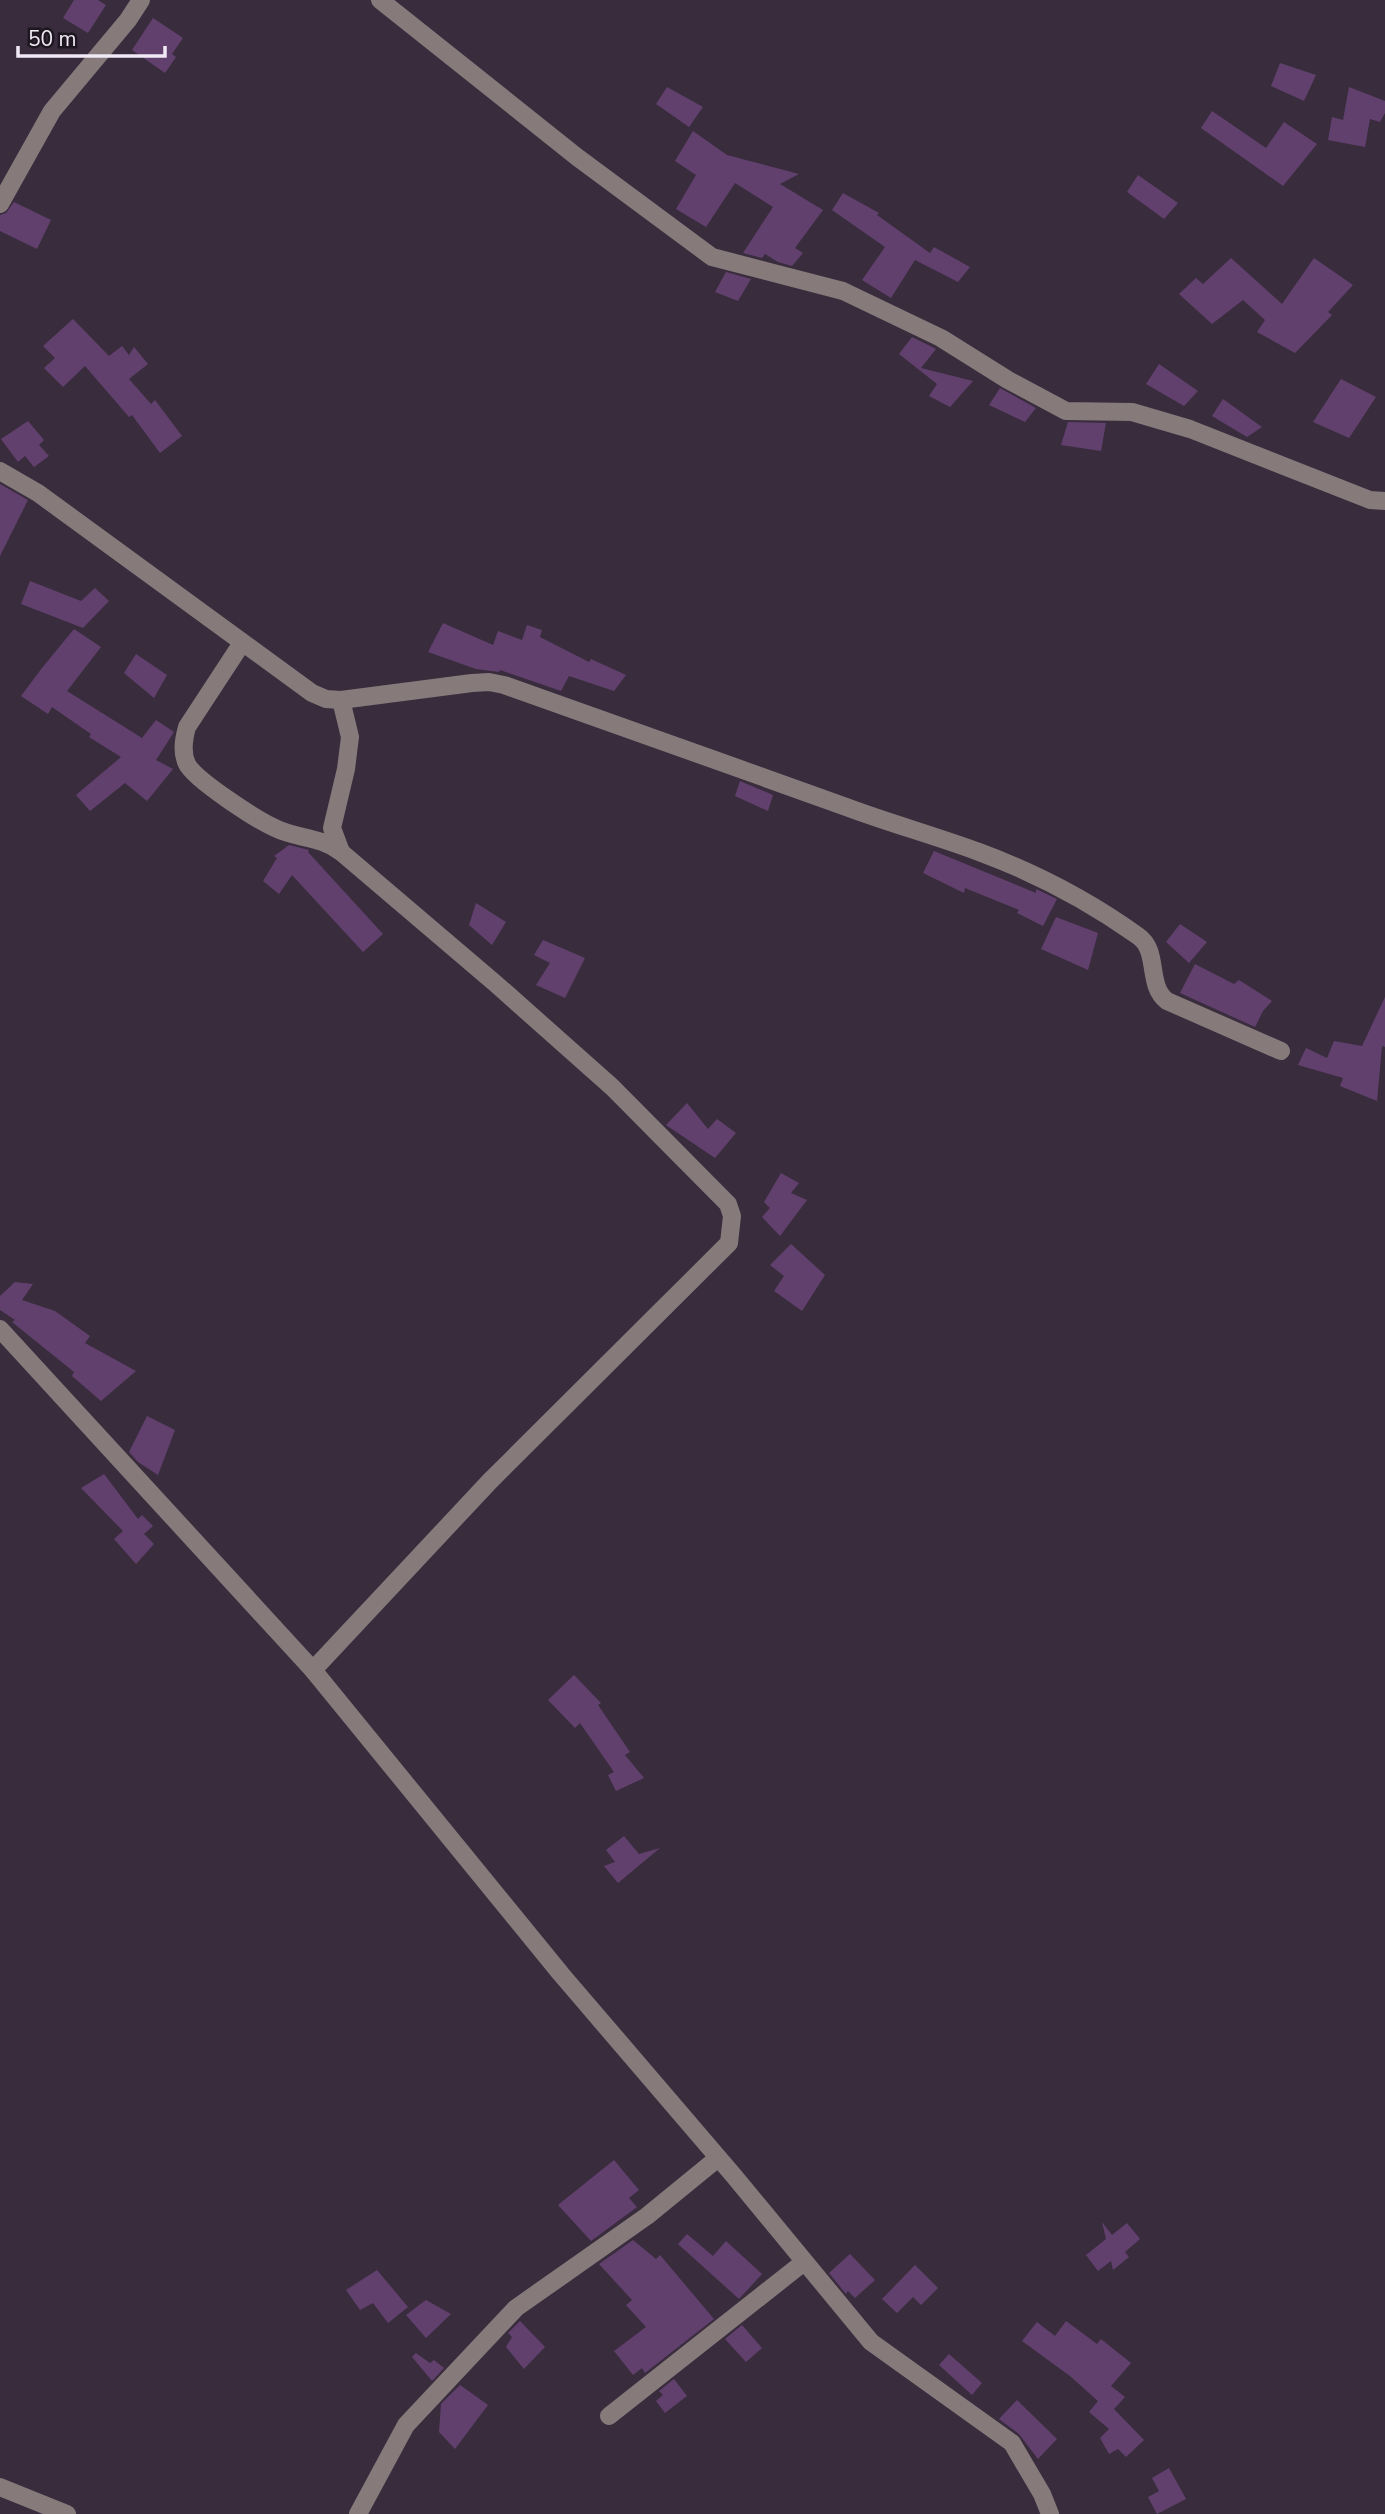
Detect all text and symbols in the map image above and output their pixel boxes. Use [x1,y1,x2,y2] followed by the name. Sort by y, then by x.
[18,14,164,58] scale bar
[28,25,77,53] text: 50 m

